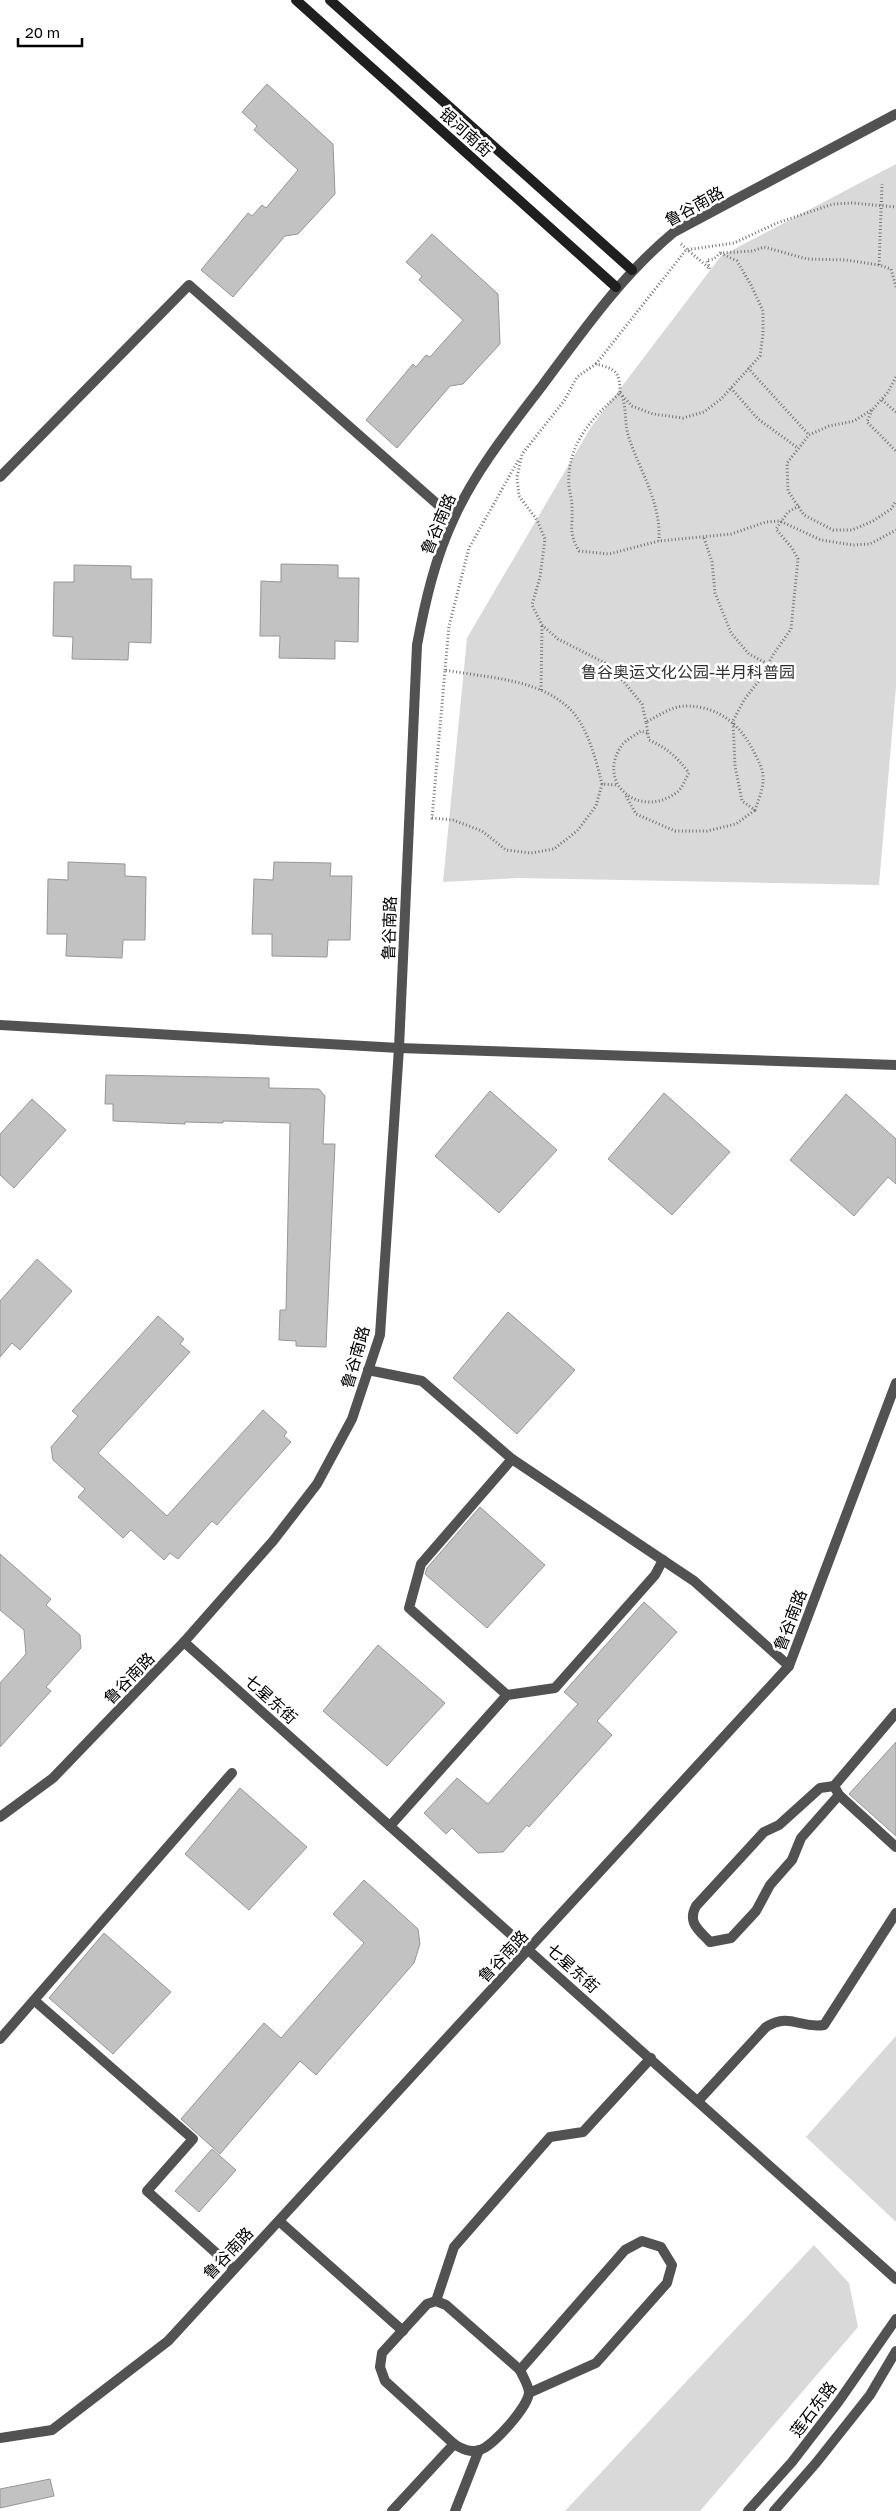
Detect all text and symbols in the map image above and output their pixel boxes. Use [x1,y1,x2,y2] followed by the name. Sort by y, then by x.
[18,15,81,47] scale bar
[25,23,60,41] text: 20 m
[436,103,496,161] street label: 银河南街
[661,182,727,230] street label: 鲁谷南路
[416,491,460,557] street label: 鲁谷南路
[581,662,795,682] park label: 鲁谷奥运文化公园-半月科普园
[378,896,400,960] street label: 鲁谷南路
[337,1323,373,1391] street label: 鲁谷南路
[769,1587,811,1653] street label: 鲁谷南路
[100,1648,158,1708] street label: 鲁谷南路
[241,1670,301,1728] street label: 七星东街
[474,1926,532,1986] street label: 鲁谷南路
[543,1939,603,1997] street label: 七星东街
[199,2223,257,2283] street label: 鲁谷南路
[786,2377,840,2441] street label: 莲石东路

